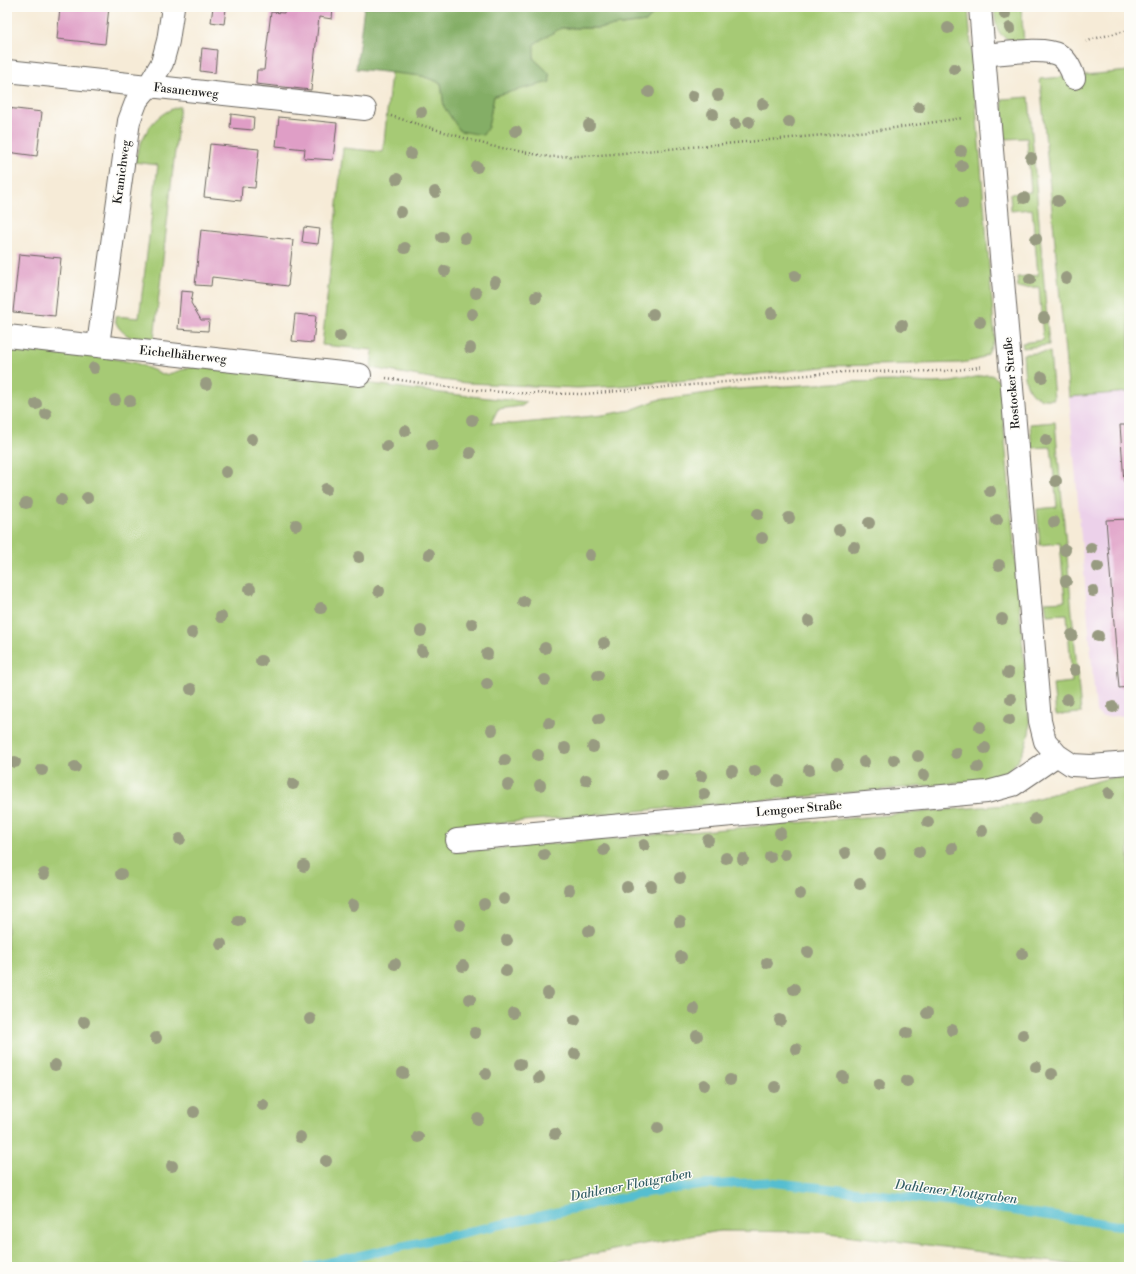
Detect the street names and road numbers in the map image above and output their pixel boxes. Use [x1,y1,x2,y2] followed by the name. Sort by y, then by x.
[153,80,220,102] street label: Fasanenweg
[110,138,134,205] street label: Kranichweg
[1001,336,1023,430] street label: Rostocker Straße
[139,343,228,367] street label: Eichelhäherweg
[755,798,843,820] street label: Lemgoer Straße

